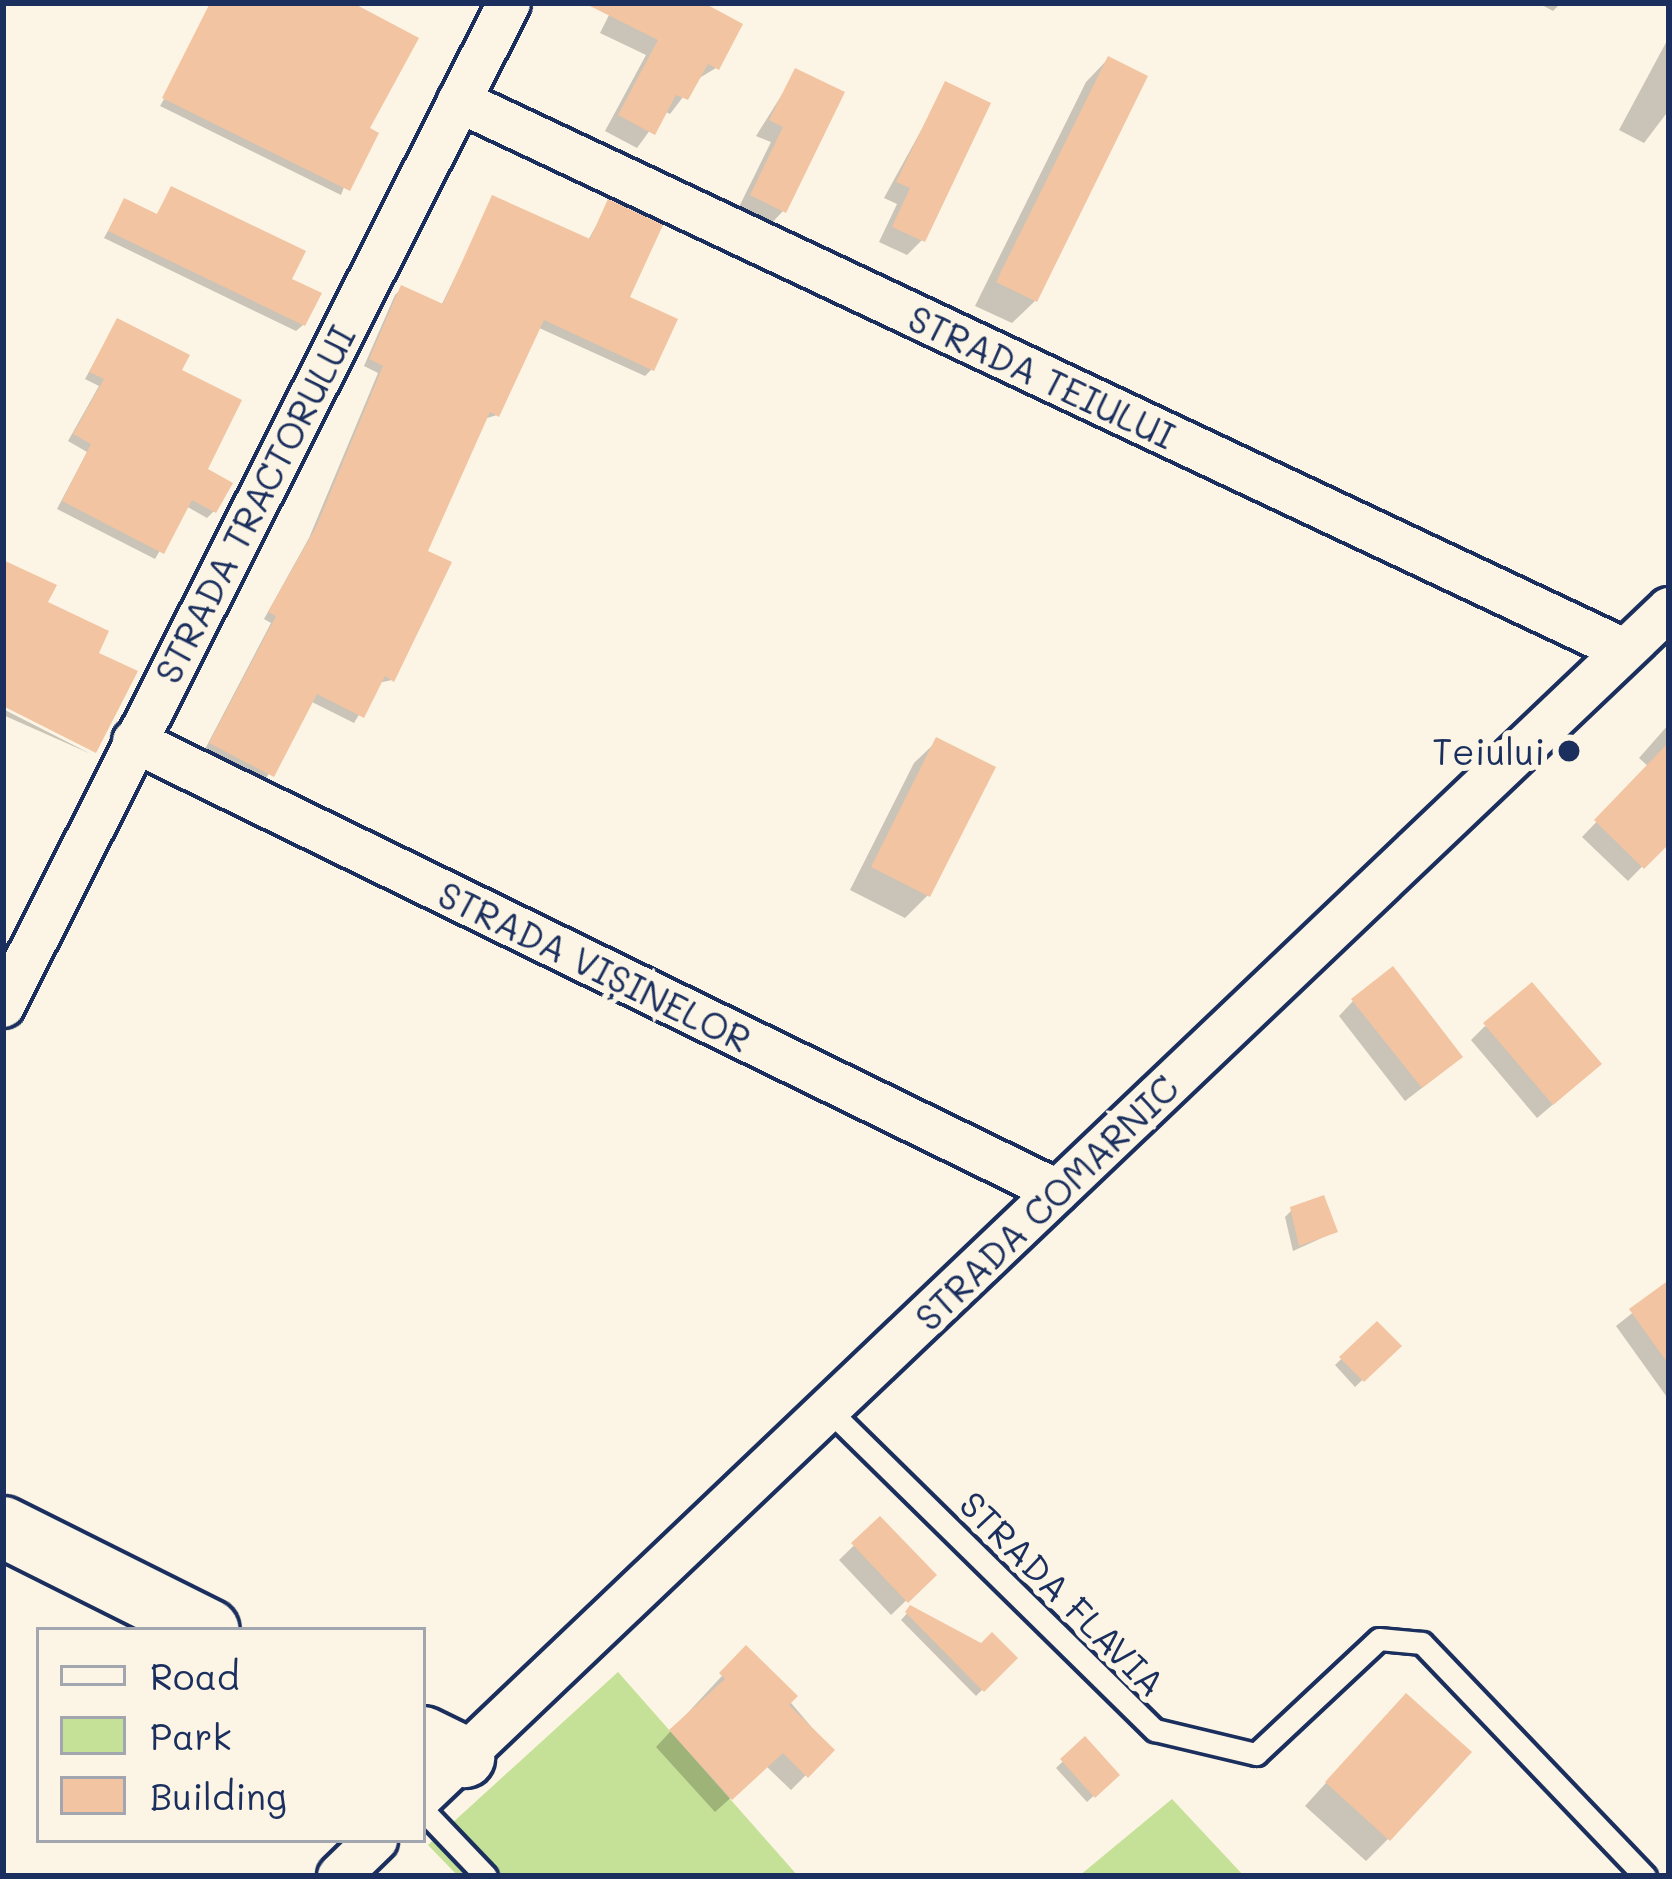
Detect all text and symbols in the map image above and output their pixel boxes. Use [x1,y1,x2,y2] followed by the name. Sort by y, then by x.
[902,295,1182,457] street label: STRADA TEIULUI
[145,318,363,690] street label: STRADA TRACTORULUI
[1432,729,1545,773] place label: Teiului
[1556,738,1582,764] marker: Teiului
[432,872,758,1060] street label: STRADA VIȘINELOR
[906,1065,1186,1339] street label: STRADA COMARNIC
[952,1482,1174,1704] street label: STRADA FLAVIA
[36,1627,426,1843] legend
[150,1652,240,1699] text: Road
[150,1712,232,1759] text: Park
[150,1772,287,1819] text: Building

